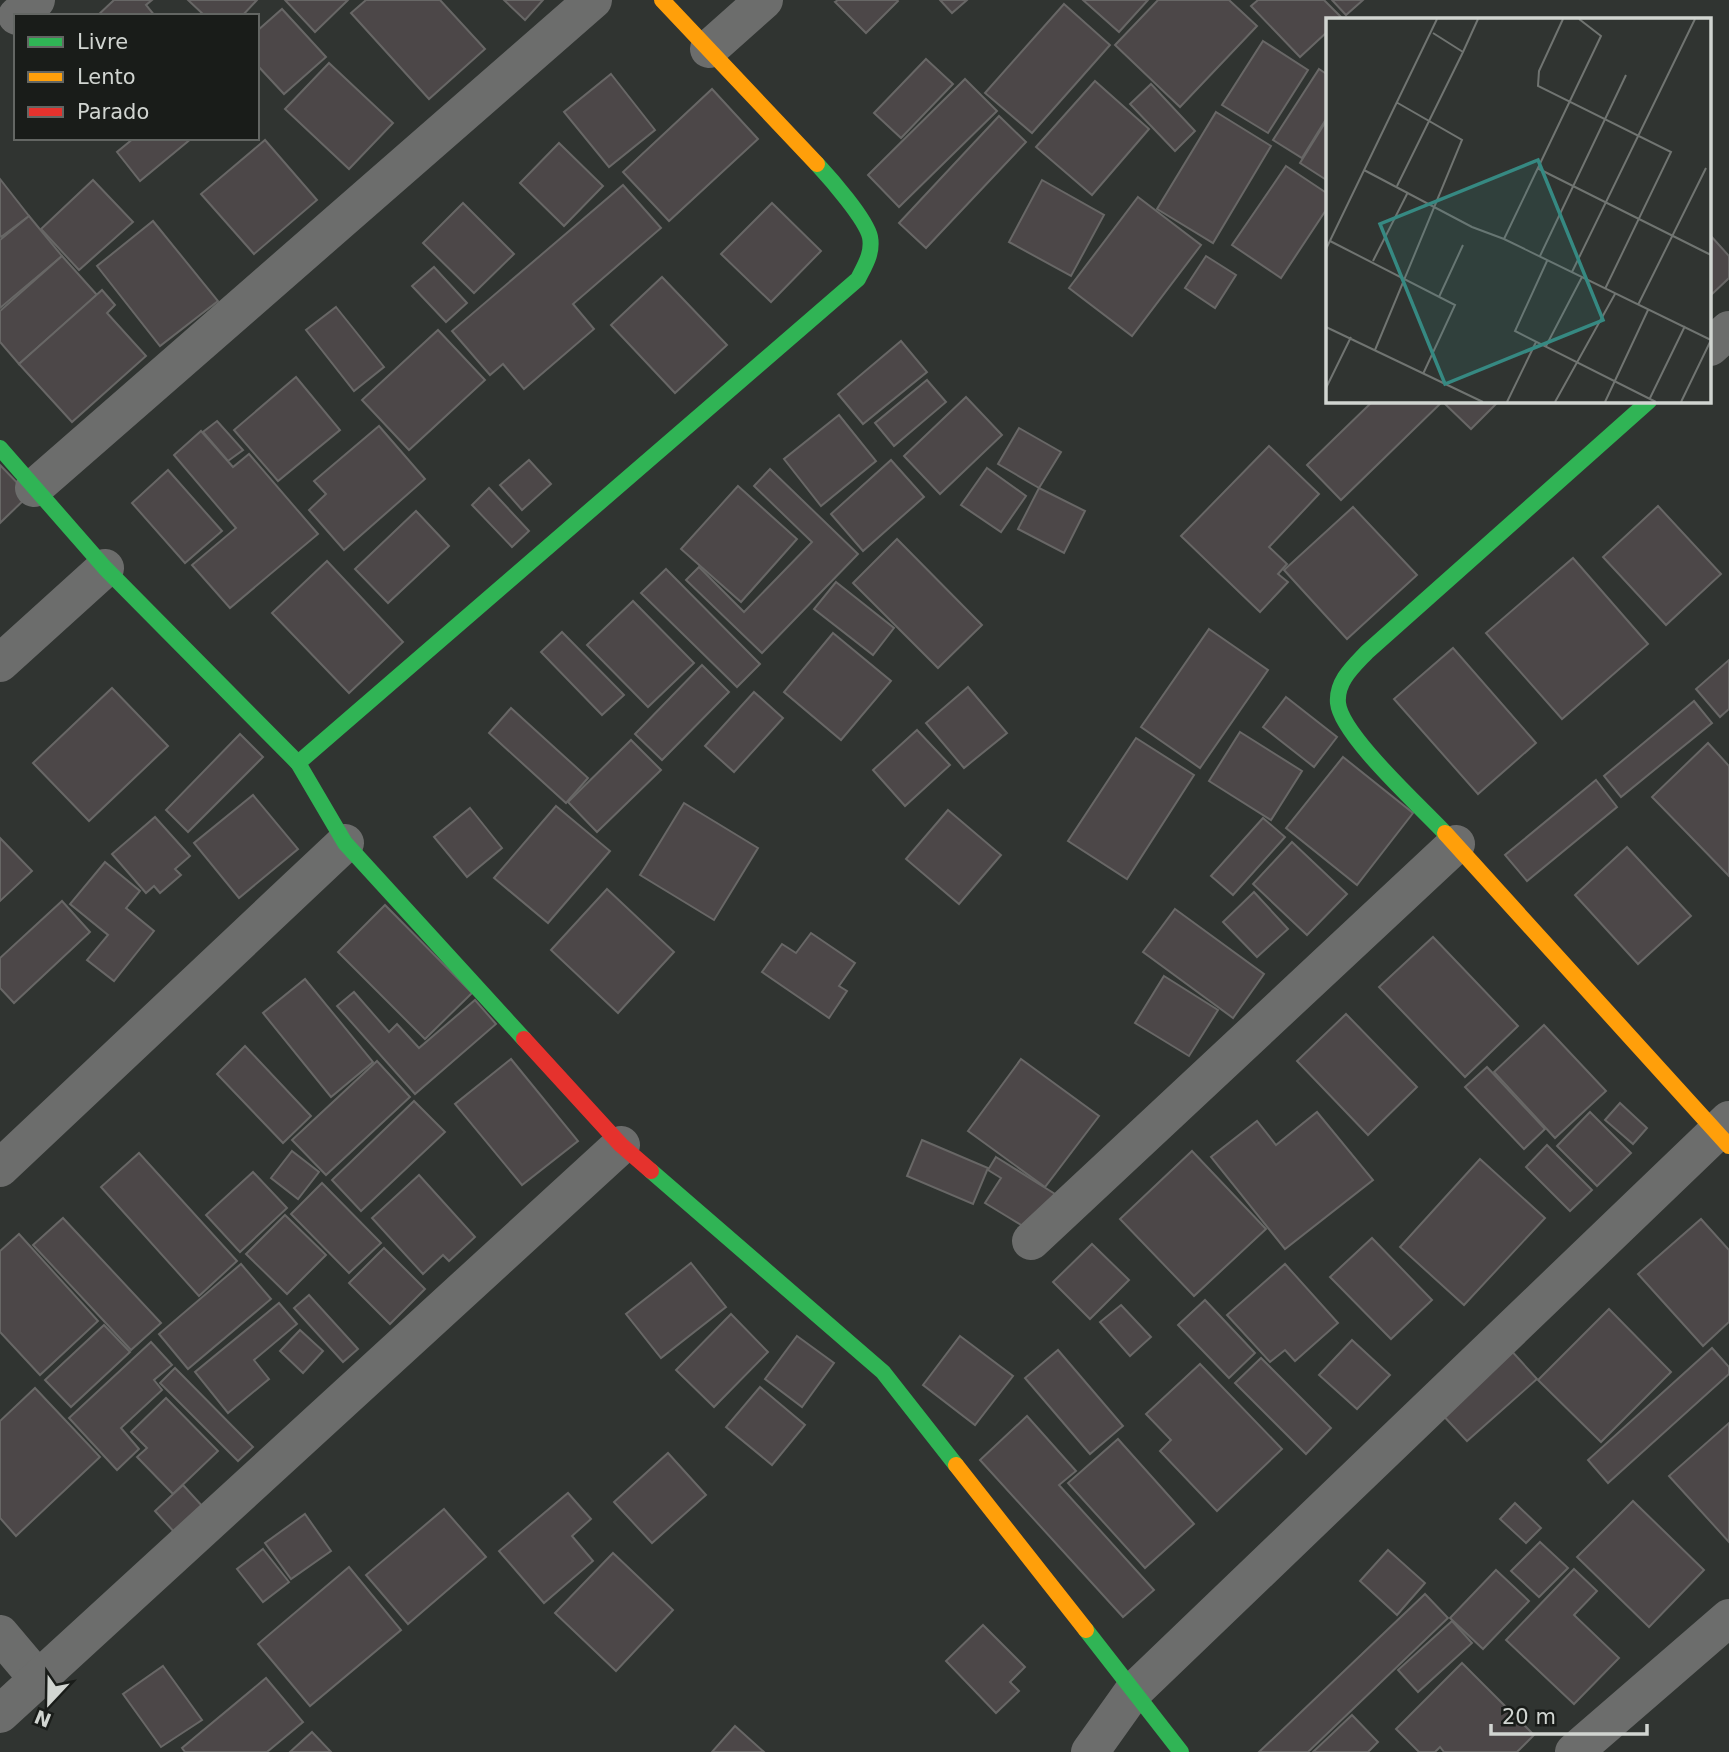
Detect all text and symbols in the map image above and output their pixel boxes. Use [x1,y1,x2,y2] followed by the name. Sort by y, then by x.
[14,14,259,140] legend
[1326,18,1712,402] inset map
[77,30,128,54] text: Livre
[77,65,136,89] text: Lento
[77,100,149,124] text: Parado
[14,1668,84,1738] north arrow
[1491,1692,1647,1736] scale bar
[1502,1705,1556,1729] text: 20 m
[31,1706,54,1732] text: N

